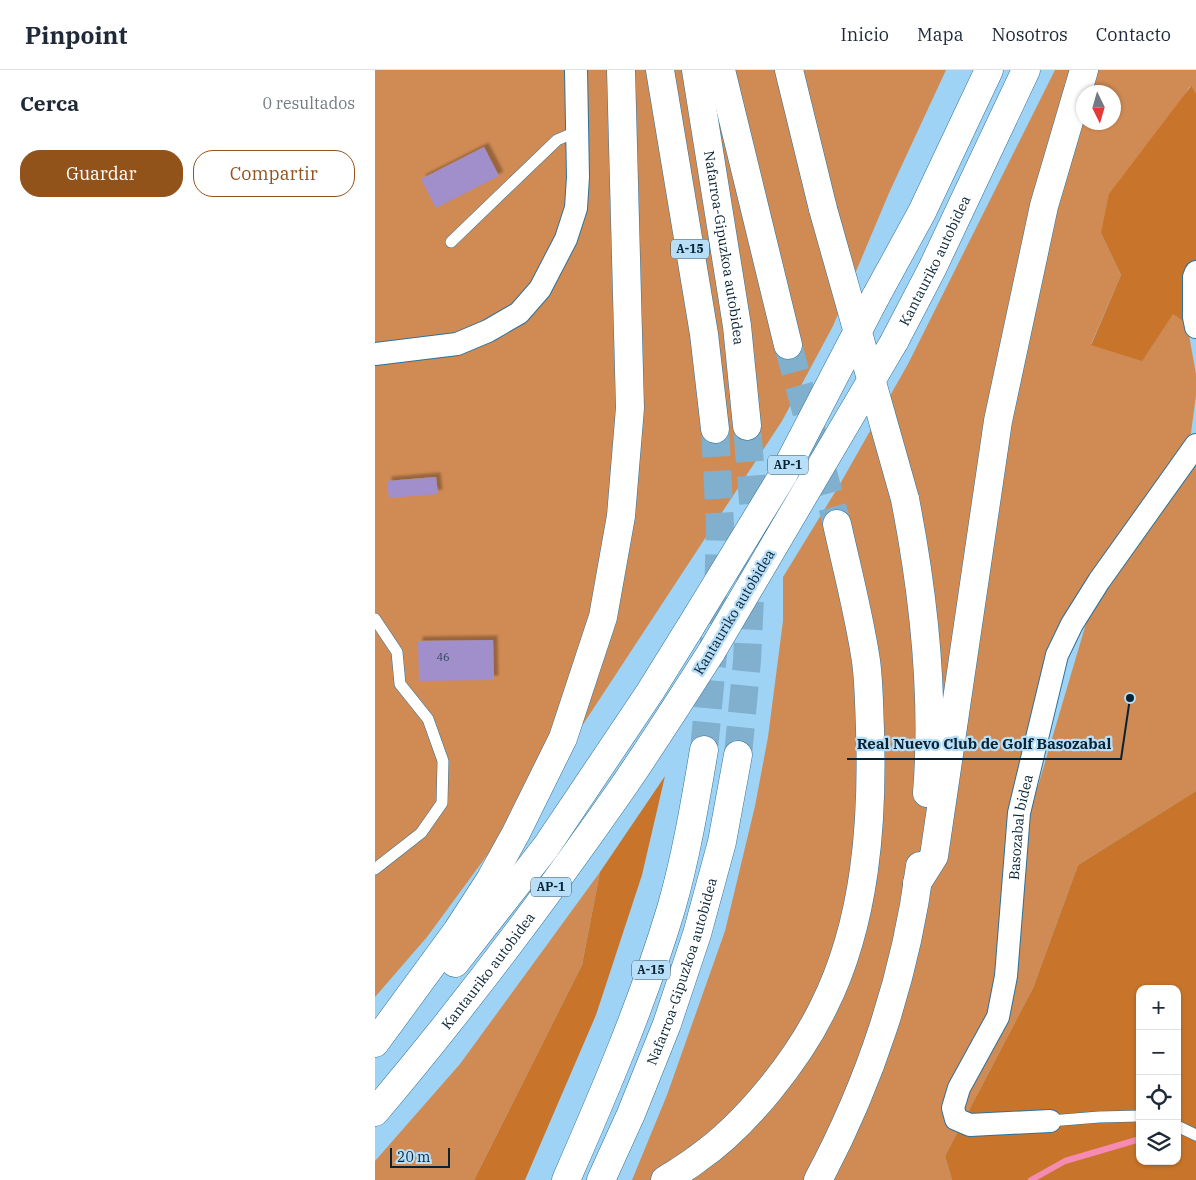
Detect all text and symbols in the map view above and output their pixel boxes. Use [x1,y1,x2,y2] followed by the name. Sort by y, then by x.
[25,19,127,51] text: Pinpoint
[841,23,889,46] text: Inicio
[917,23,964,46] text: Mapa
[992,23,1068,46] text: Nosotros
[1096,23,1171,46] text: Contacto
[1076,85,1121,130] north arrow
[20,89,79,117] text: Cerca
[263,93,355,113] text: 0 resultados
[700,149,748,346] street label: Nafarroa-Gipuzkoa autobidea
[20,150,183,197] button: Guardar
[193,150,355,197] button: Compartir
[895,192,975,329] street label: Kantauriko autobidea
[671,240,709,258] road number: A-15
[768,456,808,474] road number: AP-1
[690,546,779,678] street label: Kantauriko autobidea
[436,650,450,664] house number: 46
[847,729,1121,759] callout: Real Nuevo Club de Golf Basozabal
[857,734,1111,753] text: Real Nuevo Club de Golf Basozabal
[1005,772,1037,881] street label: Basozabal bidea
[642,875,721,1068] street label: Nafarroa-Gipuzkoa autobidea
[531,878,571,896] road number: AP-1
[437,908,539,1033] street label: Kantauriko autobidea
[632,960,670,980] road number: A-15
[1136,985,1181,1165] map controls
[1136,985,1181,1030] button: +
[1136,1030,1181,1075] button: −
[1136,1075,1181,1120] button: locate
[1136,1120,1181,1165] button: layers
[390,1145,450,1168] scale bar
[397,1148,430,1166] text: 20 m

